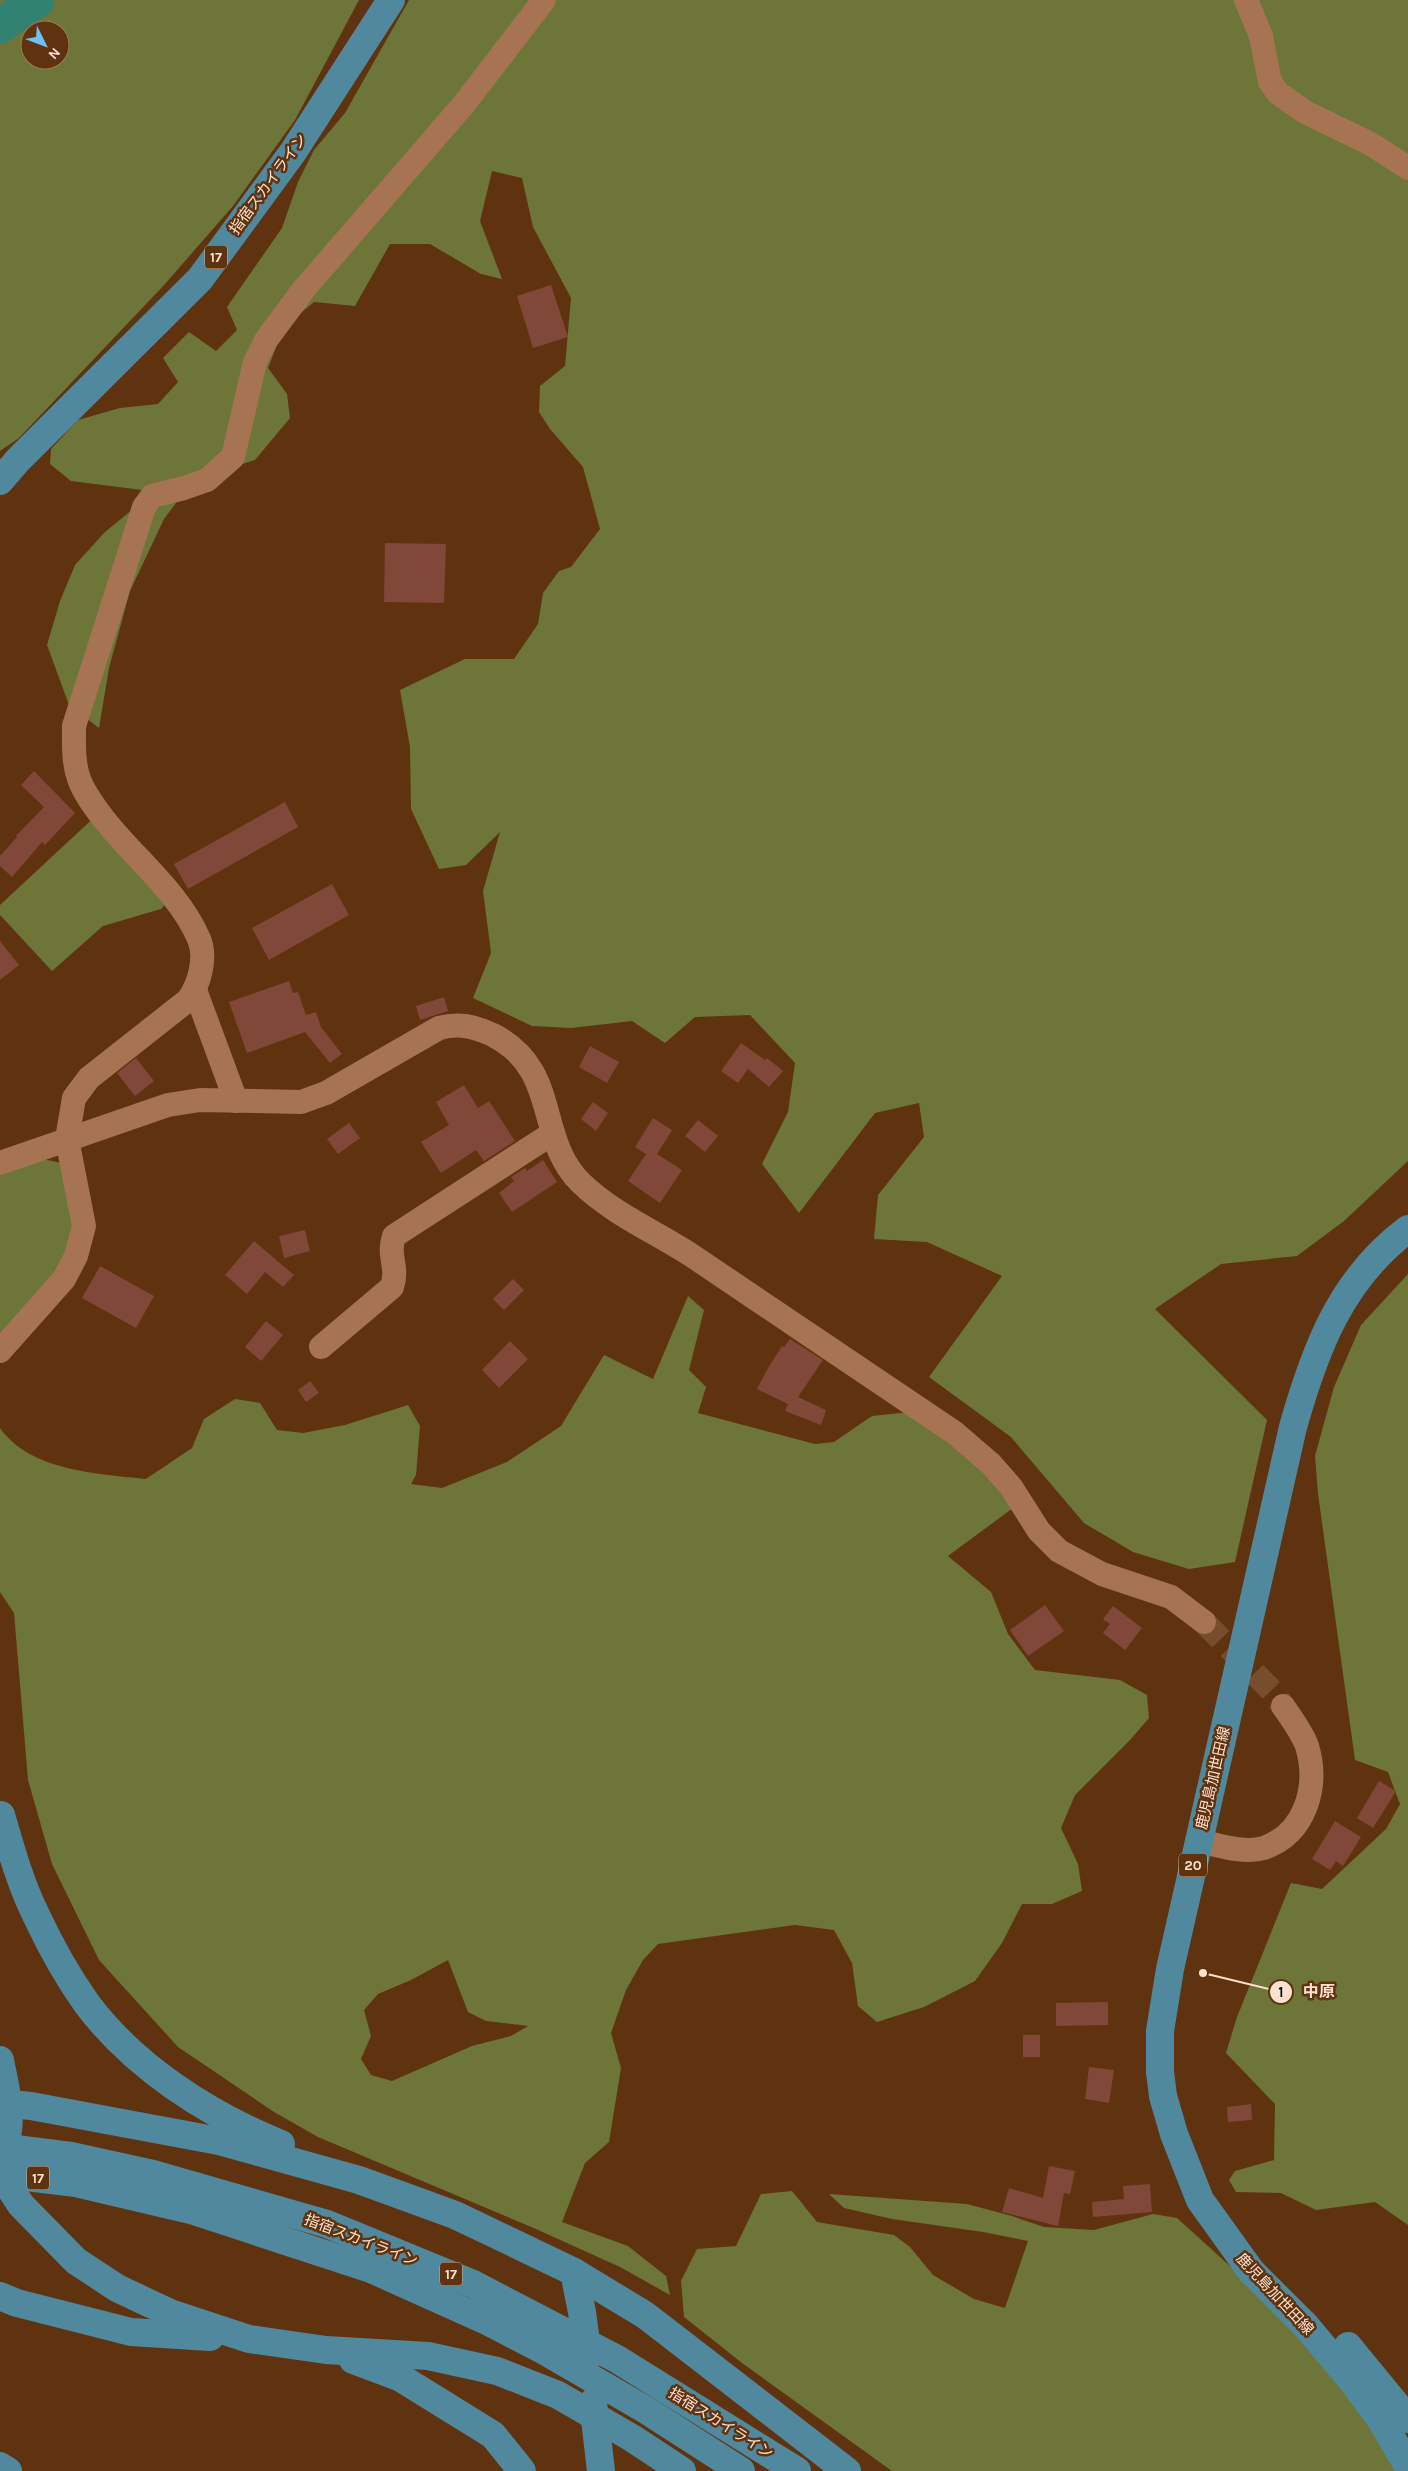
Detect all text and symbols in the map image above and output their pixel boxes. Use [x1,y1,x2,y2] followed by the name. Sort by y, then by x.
[20,20,70,70] north arrow
[45,44,64,63] text: N
[225,130,311,238] street label: 指宿スカイライン
[205,246,227,268] road number: 17
[1192,1725,1234,1831] street label: 鹿児島加世田線
[1179,1854,1207,1876] road number: 20
[1268,1976,1345,2007] callout: 中原
[1303,1982,1335,2001] text: 中原
[1278,1983,1284,2001] text: 1
[27,2166,49,2190] road number: 17
[302,2210,420,2270] street label: 指宿スカイライン
[1233,2249,1317,2339] street label: 鹿児島加世田線
[440,2262,462,2286] road number: 17
[665,2384,777,2462] street label: 指宿スカイライン

